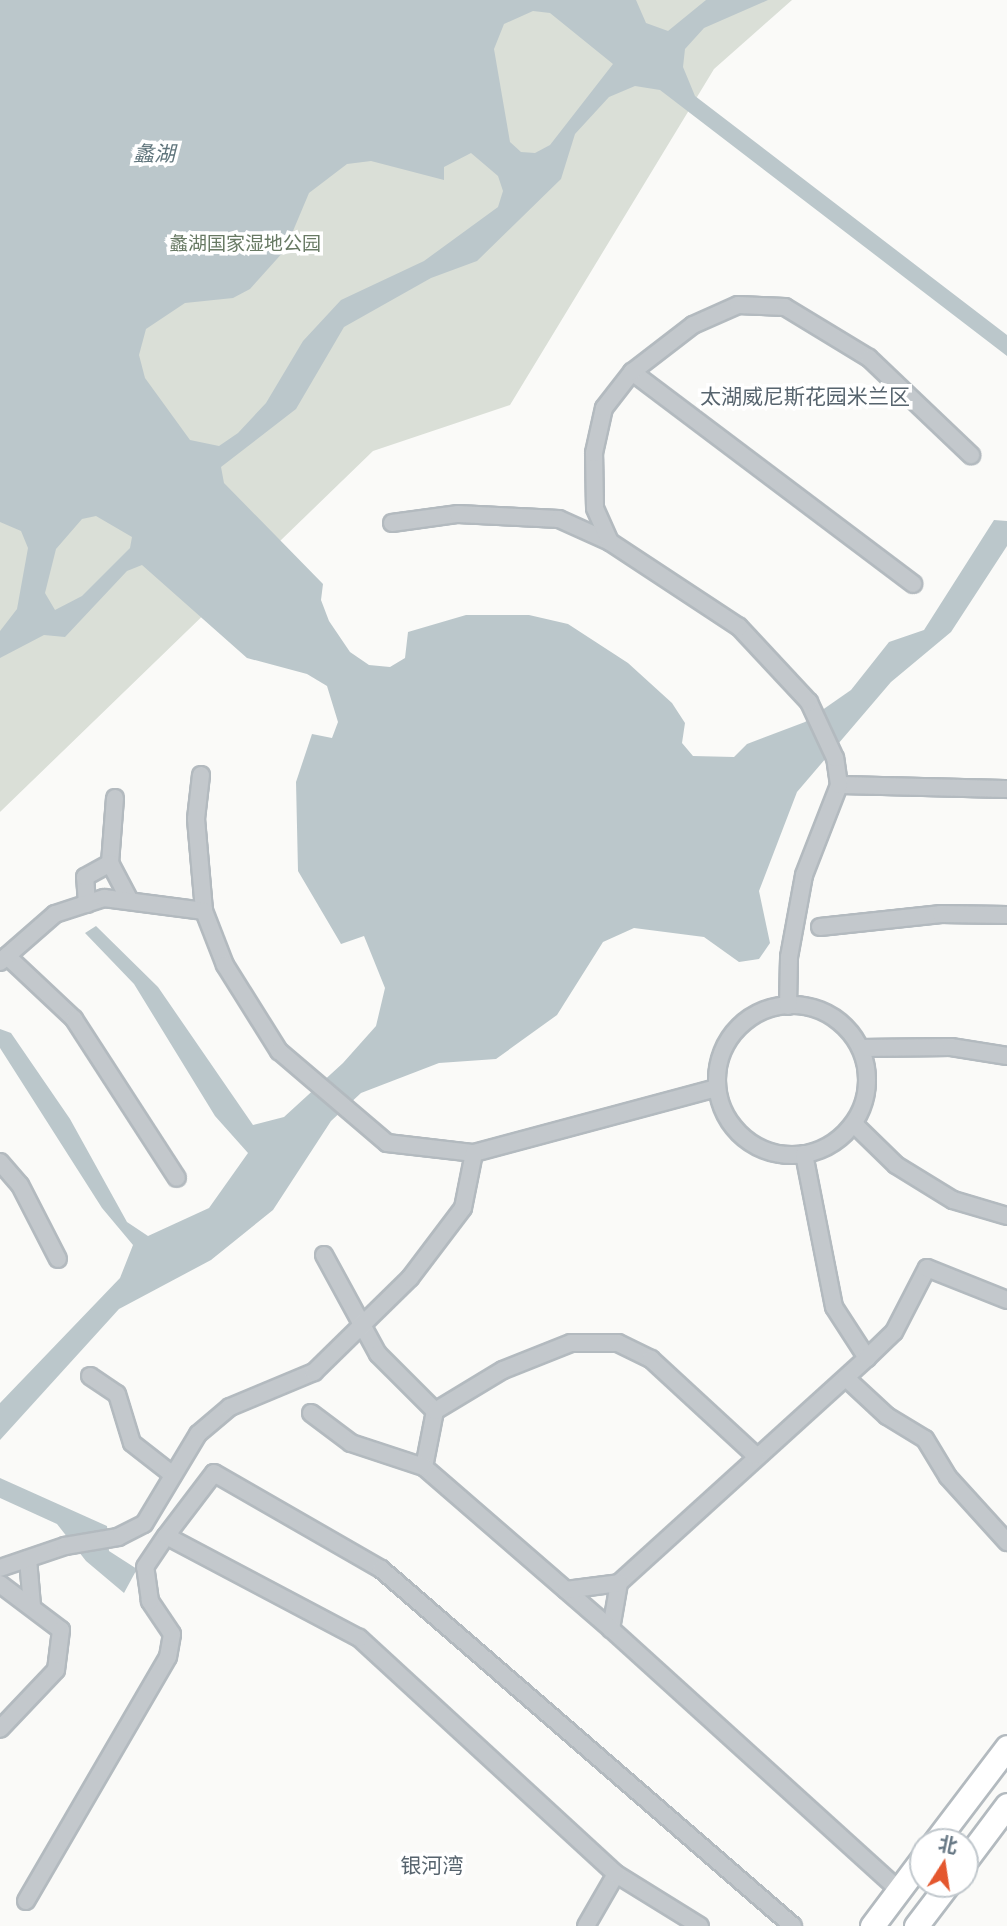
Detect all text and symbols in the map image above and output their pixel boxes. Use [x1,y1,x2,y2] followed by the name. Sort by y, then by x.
[133,140,175,166] water label: 蠡湖
[169,232,321,254] park label: 蠡湖国家湿地公园
[700,383,910,409] district label: 太湖威尼斯花园米兰区
[909,1828,979,1898] north arrow
[936,1831,960,1857] text: 北
[401,1852,463,1878] district label: 银河湾

